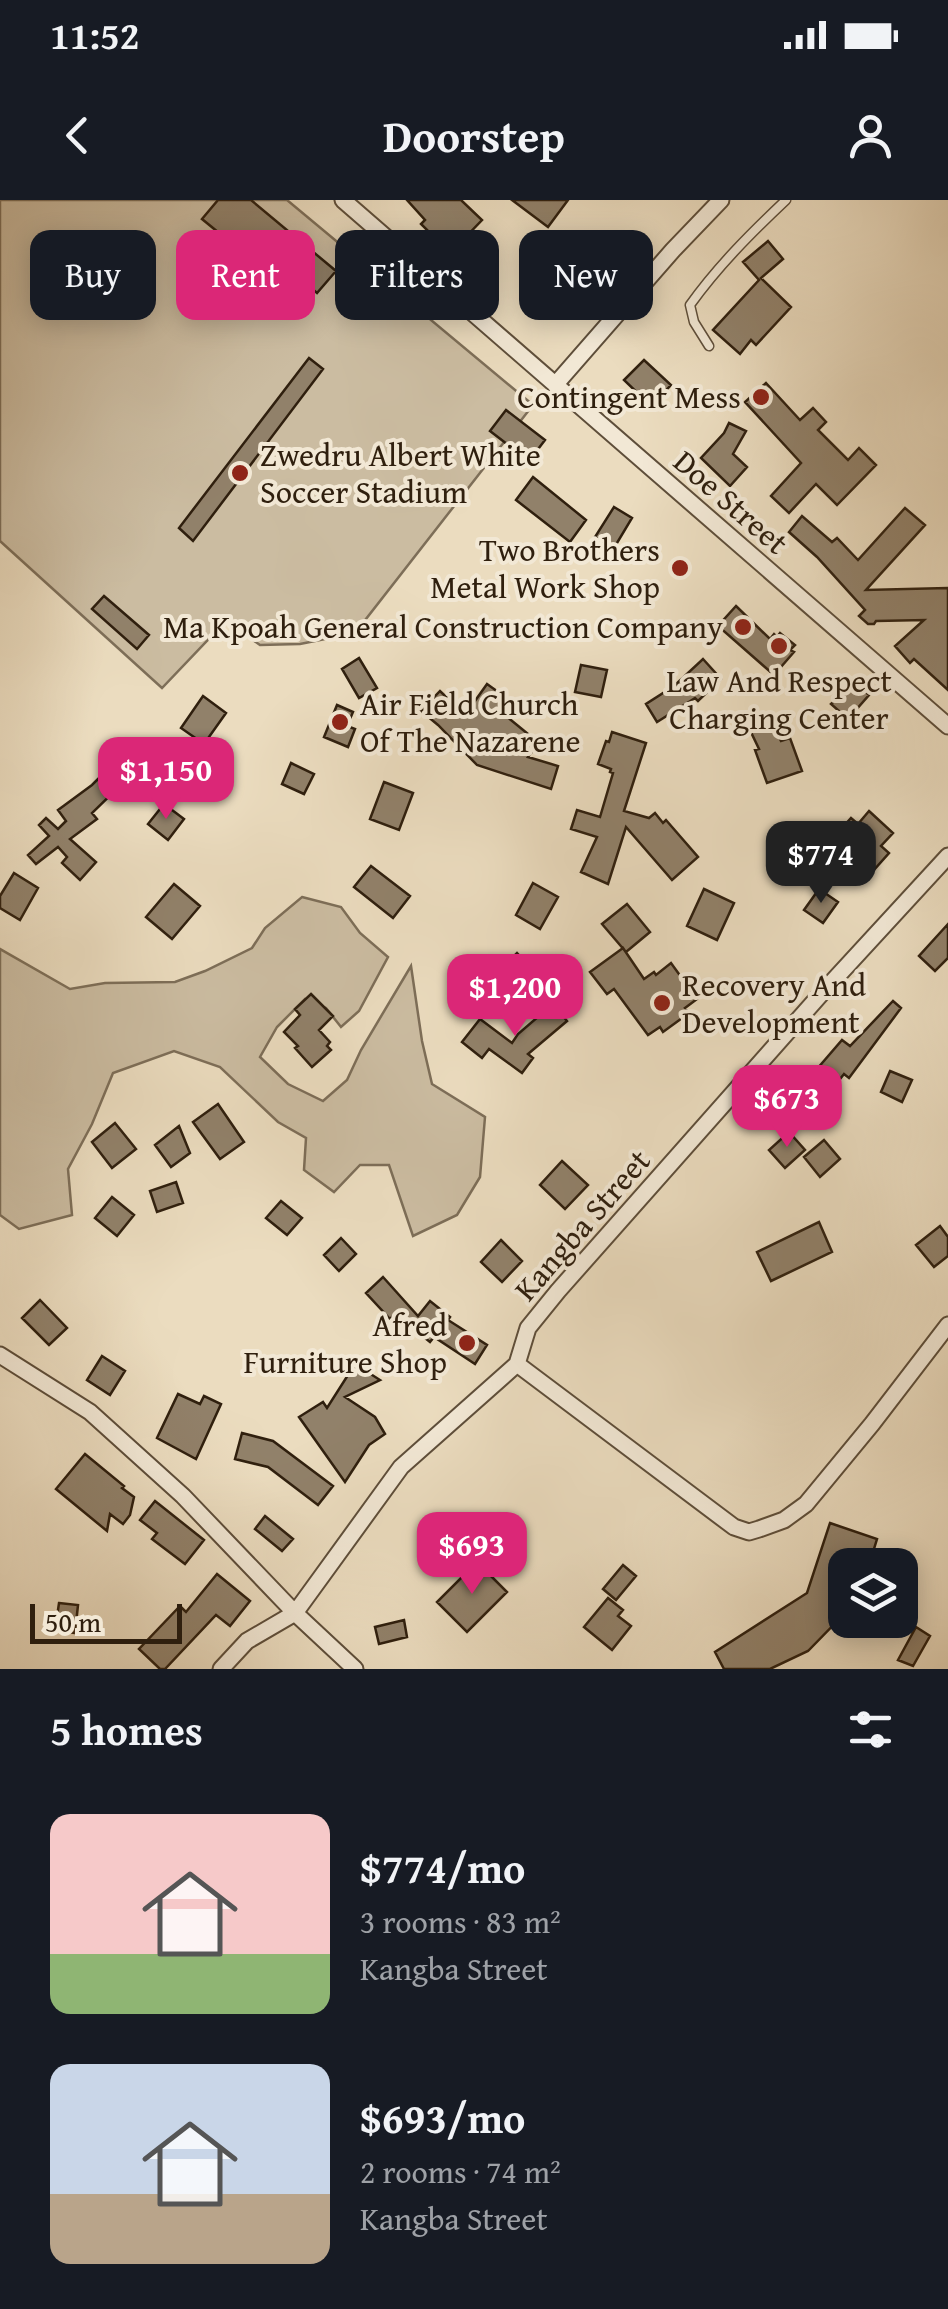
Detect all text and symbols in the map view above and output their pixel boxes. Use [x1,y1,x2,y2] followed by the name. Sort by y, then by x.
[50,7,140,63] text: 11:52
[383,103,565,168] text: Doorstep
[50,108,105,163] icon: back
[843,108,898,163] icon: person
[30,230,156,320] chip: Buy
[176,230,315,320] chip: Rent
[335,230,499,320] chip: Filters
[519,230,653,320] chip: New
[517,373,741,420] place label: Contingent Mess
[750,386,772,408] marker: Contingent Mess
[260,431,541,515] place label: Zwedru Albert White Soccer Stadium
[664,438,799,565] street label: Doe Street
[229,462,251,484] marker: Zwedru Albert White Soccer Stadium
[430,526,660,610] place label: Two Brothers Metal Work Shop
[669,557,691,579] marker: Two Brothers Metal Work Shop
[163,603,723,650] place label: Ma Kpoah General Construction Company
[732,616,754,638] marker: Ma Kpoah General Construction Company
[768,635,790,657] marker: Law And Respect Charging Center
[666,657,892,741] place label: Law And Respect Charging Center
[360,680,581,764] place label: Air Field Church Of The Nazarene
[329,711,351,733] marker: Air Field Church Of The Nazarene
[85,737,247,822] pin: $1,150
[120,746,212,793] text: $1,150
[762,821,880,906] pin: $774
[788,830,854,877] text: $774
[434,954,596,1039] pin: $1,200
[682,961,866,1045] place label: Recovery And Development
[469,963,561,1010] text: $1,200
[651,992,673,1014] marker: Recovery And Development
[728,1065,846,1150] pin: $673
[754,1074,820,1121] text: $673
[502,1138,661,1311] street label: Kangba Street
[243,1301,447,1385] place label: Afred Furniture Shop
[456,1332,478,1354] marker: Afred Furniture Shop
[413,1512,531,1597] pin: $693
[439,1521,505,1568] text: $693
[828,1548,918,1638] map controls
[828,1548,918,1638] button: layers
[30,1599,182,1644] scale bar
[45,1601,101,1642] text: 50 m
[50,1699,203,1760] text: 5 homes
[843,1702,898,1757] icon: filters
[360,1837,525,1898] text: $774/mo
[130,1854,250,1974] icon: home
[360,1898,561,1945] text: 3 rooms · 83 m²
[360,1945,548,1992] text: Kangba Street
[360,2087,525,2148] text: $693/mo
[130,2104,250,2224] icon: home
[360,2148,561,2195] text: 2 rooms · 74 m²
[360,2195,548,2242] text: Kangba Street

